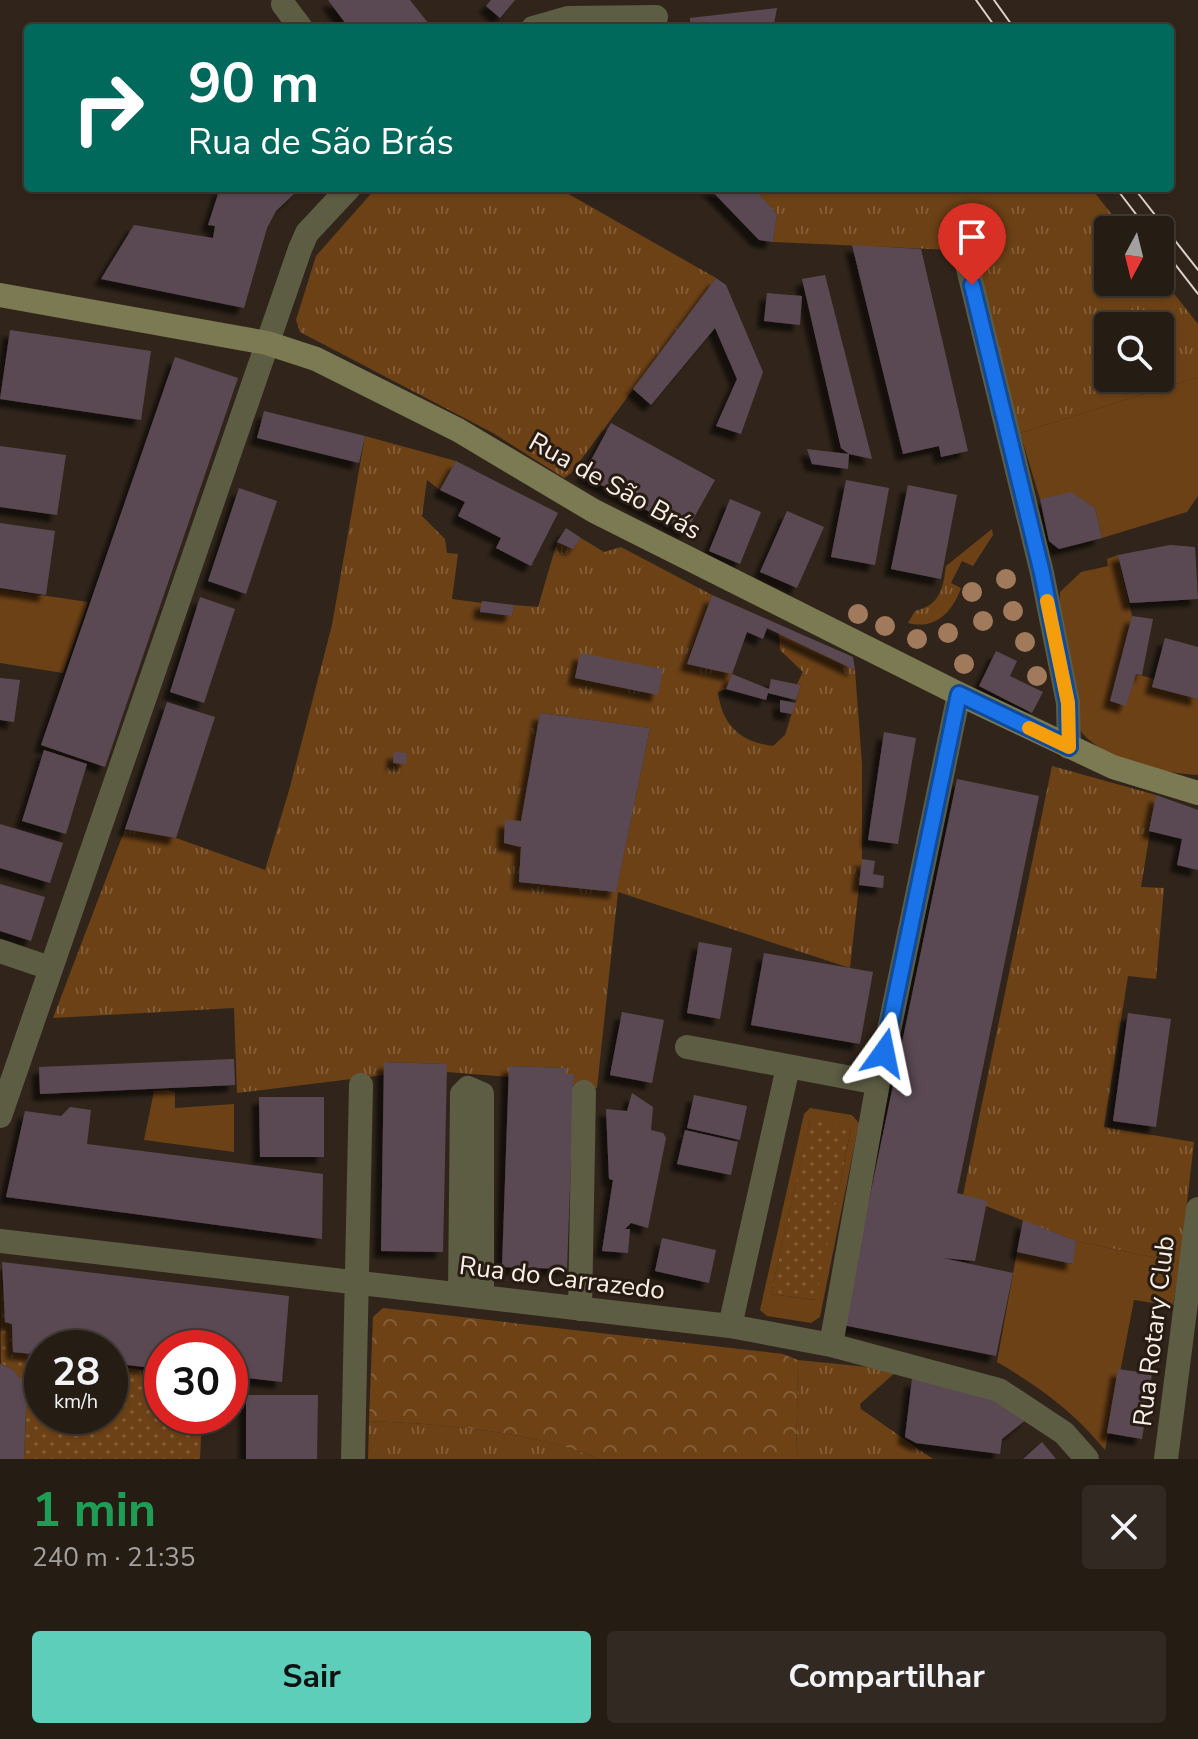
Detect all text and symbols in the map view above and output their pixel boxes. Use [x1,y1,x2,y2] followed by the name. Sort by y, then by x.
[188,45,319,122] text: 90 m
[56,56,160,160] icon: right
[188,118,454,167] text: Rua de São Brás
[938,203,1006,285] pin
[950,215,994,259] icon: arrive
[1094,216,1174,296] north arrow
[1094,216,1174,392] map controls
[1094,312,1174,392] button: search
[523,424,707,548] street label: Rua de São Brás
[842,1011,926,1095] position arrow
[1125,1234,1183,1428] street label: Rua Rotary Club
[457,1248,667,1308] street label: Rua do Carrazedo
[144,1330,248,1434] speed limit sign: 30
[52,1345,100,1399] text: 28
[54,1388,98,1415] text: km/h
[32,1477,156,1543] text: 1 min
[1082,1485,1166,1569] button: close
[32,1540,195,1575] text: 240 m · 21:35
[32,1631,591,1723] button: Sair
[607,1631,1166,1723] button: Compartilhar

